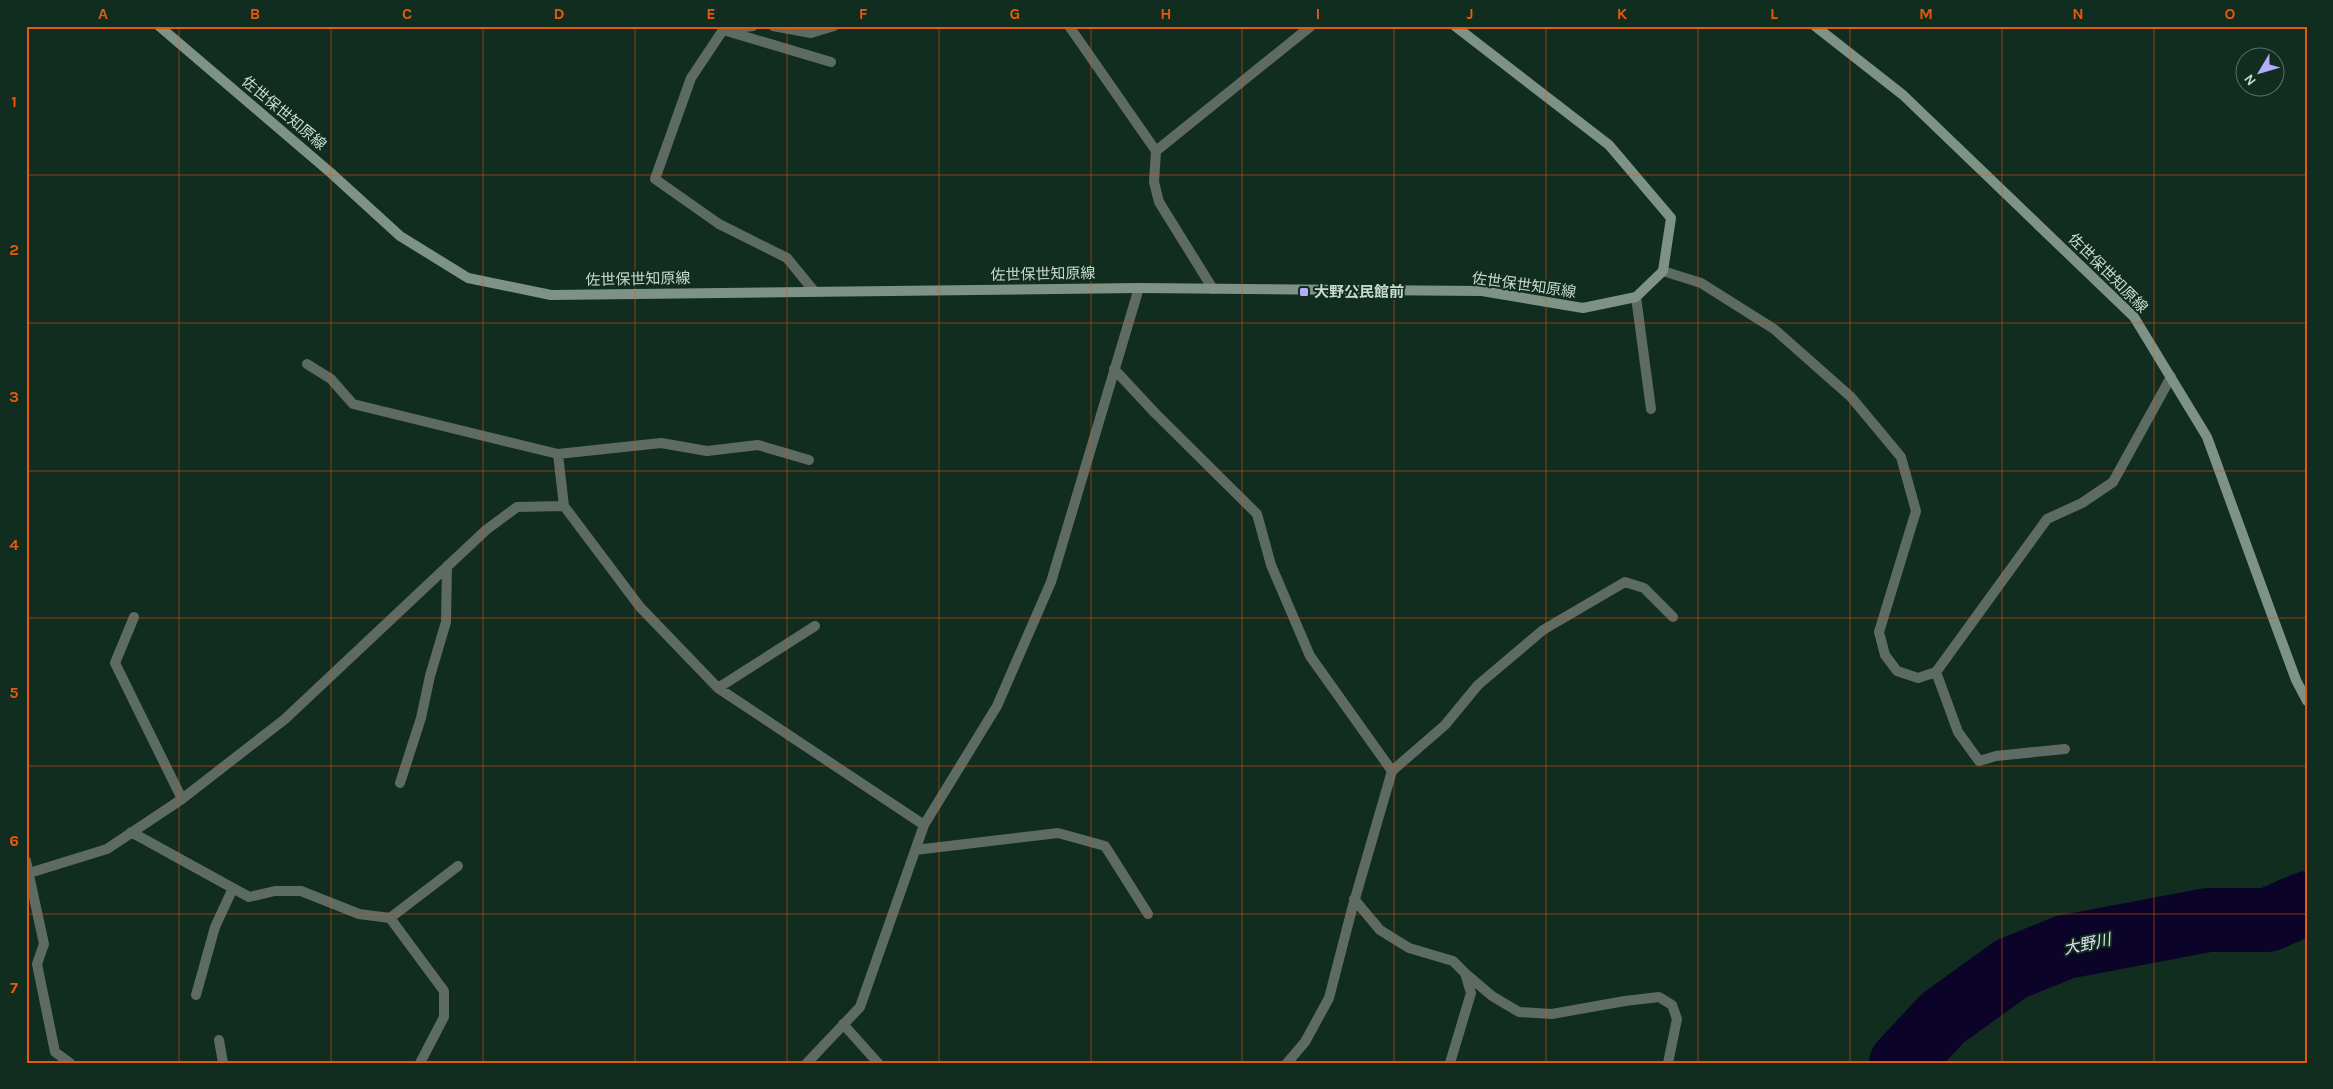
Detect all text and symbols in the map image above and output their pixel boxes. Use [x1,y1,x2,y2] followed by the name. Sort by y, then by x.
[98,4,108,23] text: A
[250,4,260,23] text: B
[402,4,412,23] text: C
[554,4,565,23] text: D
[706,4,716,23] text: E
[859,4,868,23] text: F
[1010,4,1020,23] text: G
[1160,4,1172,23] text: H
[1316,4,1320,23] text: I
[1466,4,1474,23] text: J
[1617,4,1628,23] text: K
[1770,4,1778,23] text: L
[1919,4,1933,23] text: M
[2072,4,2084,23] text: N
[2225,4,2236,23] text: O
[2236,48,2286,98] north arrow
[2240,71,2260,89] text: N
[238,72,330,154] street label: 佐世保世知原線
[11,92,17,111] text: 1
[2065,230,2151,316] street label: 佐世保世知原線
[9,240,19,259] text: 2
[990,264,1096,284] street label: 佐世保世知原線
[585,269,691,289] street label: 佐世保世知原線
[1471,269,1577,301] street label: 佐世保世知原線
[1314,283,1404,301] place label: 大野公民館前
[1298,286,1310,298] marker: 大野公民館前
[9,387,19,406] text: 3
[9,535,19,554] text: 4
[9,683,19,702] text: 5
[9,831,19,850] text: 6
[2062,929,2114,958] water label: 大野川
[10,978,18,997] text: 7

